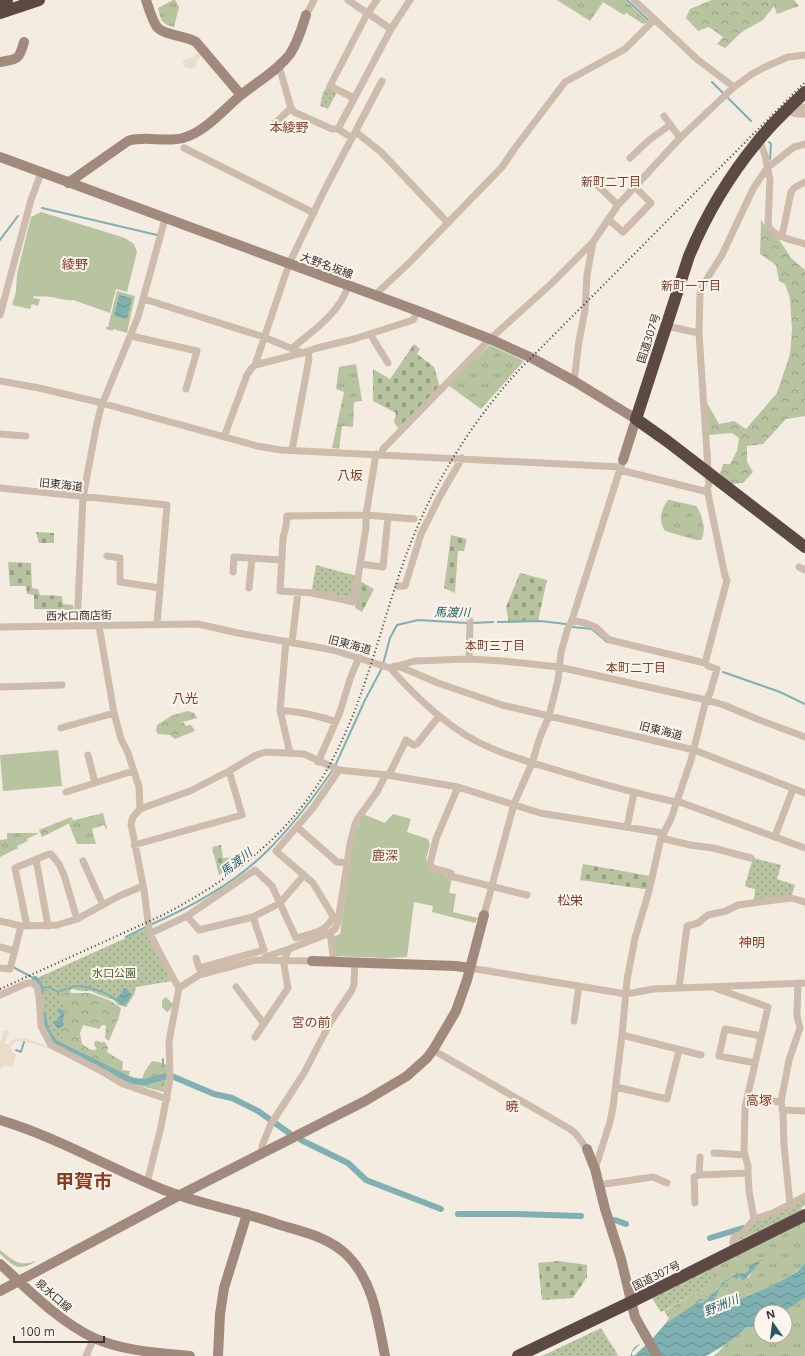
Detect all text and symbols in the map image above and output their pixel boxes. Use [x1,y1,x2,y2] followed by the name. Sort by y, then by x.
[269,118,309,136] district label: 本綾野
[581,173,641,190] district label: 新町二丁目
[299,249,355,281] street label: 大野名坂線
[62,255,88,273] district label: 綾野
[661,277,721,294] district label: 新町一丁目
[633,311,663,365] street label: 国道307号
[337,466,363,484] district label: 八坂
[38,474,84,494] street label: 旧東海道
[434,603,472,621] water label: 馬渡川
[46,607,112,623] street label: 西水口商店街
[327,631,373,657] street label: 旧東海道
[465,637,525,654] district label: 本町三丁目
[606,659,666,676] district label: 本町二丁目
[172,689,198,707] district label: 八光
[638,717,684,743] street label: 旧東海道
[217,843,257,880] water label: 馬渡川
[372,846,398,864] district label: 鹿深
[557,891,583,909] district label: 松栄
[739,933,765,951] district label: 神明
[92,965,136,980] park label: 水口公園
[291,1013,331,1031] district label: 宮の前
[746,1091,772,1109] district label: 高塚
[505,1097,519,1115] district label: 暁
[55,1168,113,1194] district label: 甲賀市
[629,1257,683,1293] street label: 国道307号
[32,1275,76,1315] street label: 泉水口線
[701,1290,743,1320] water label: 野洲川
[753,1304,793,1344] north arrow
[764,1305,777,1322] text: N
[14,1318,104,1344] scale bar
[20,1323,55,1340] text: 100 m

